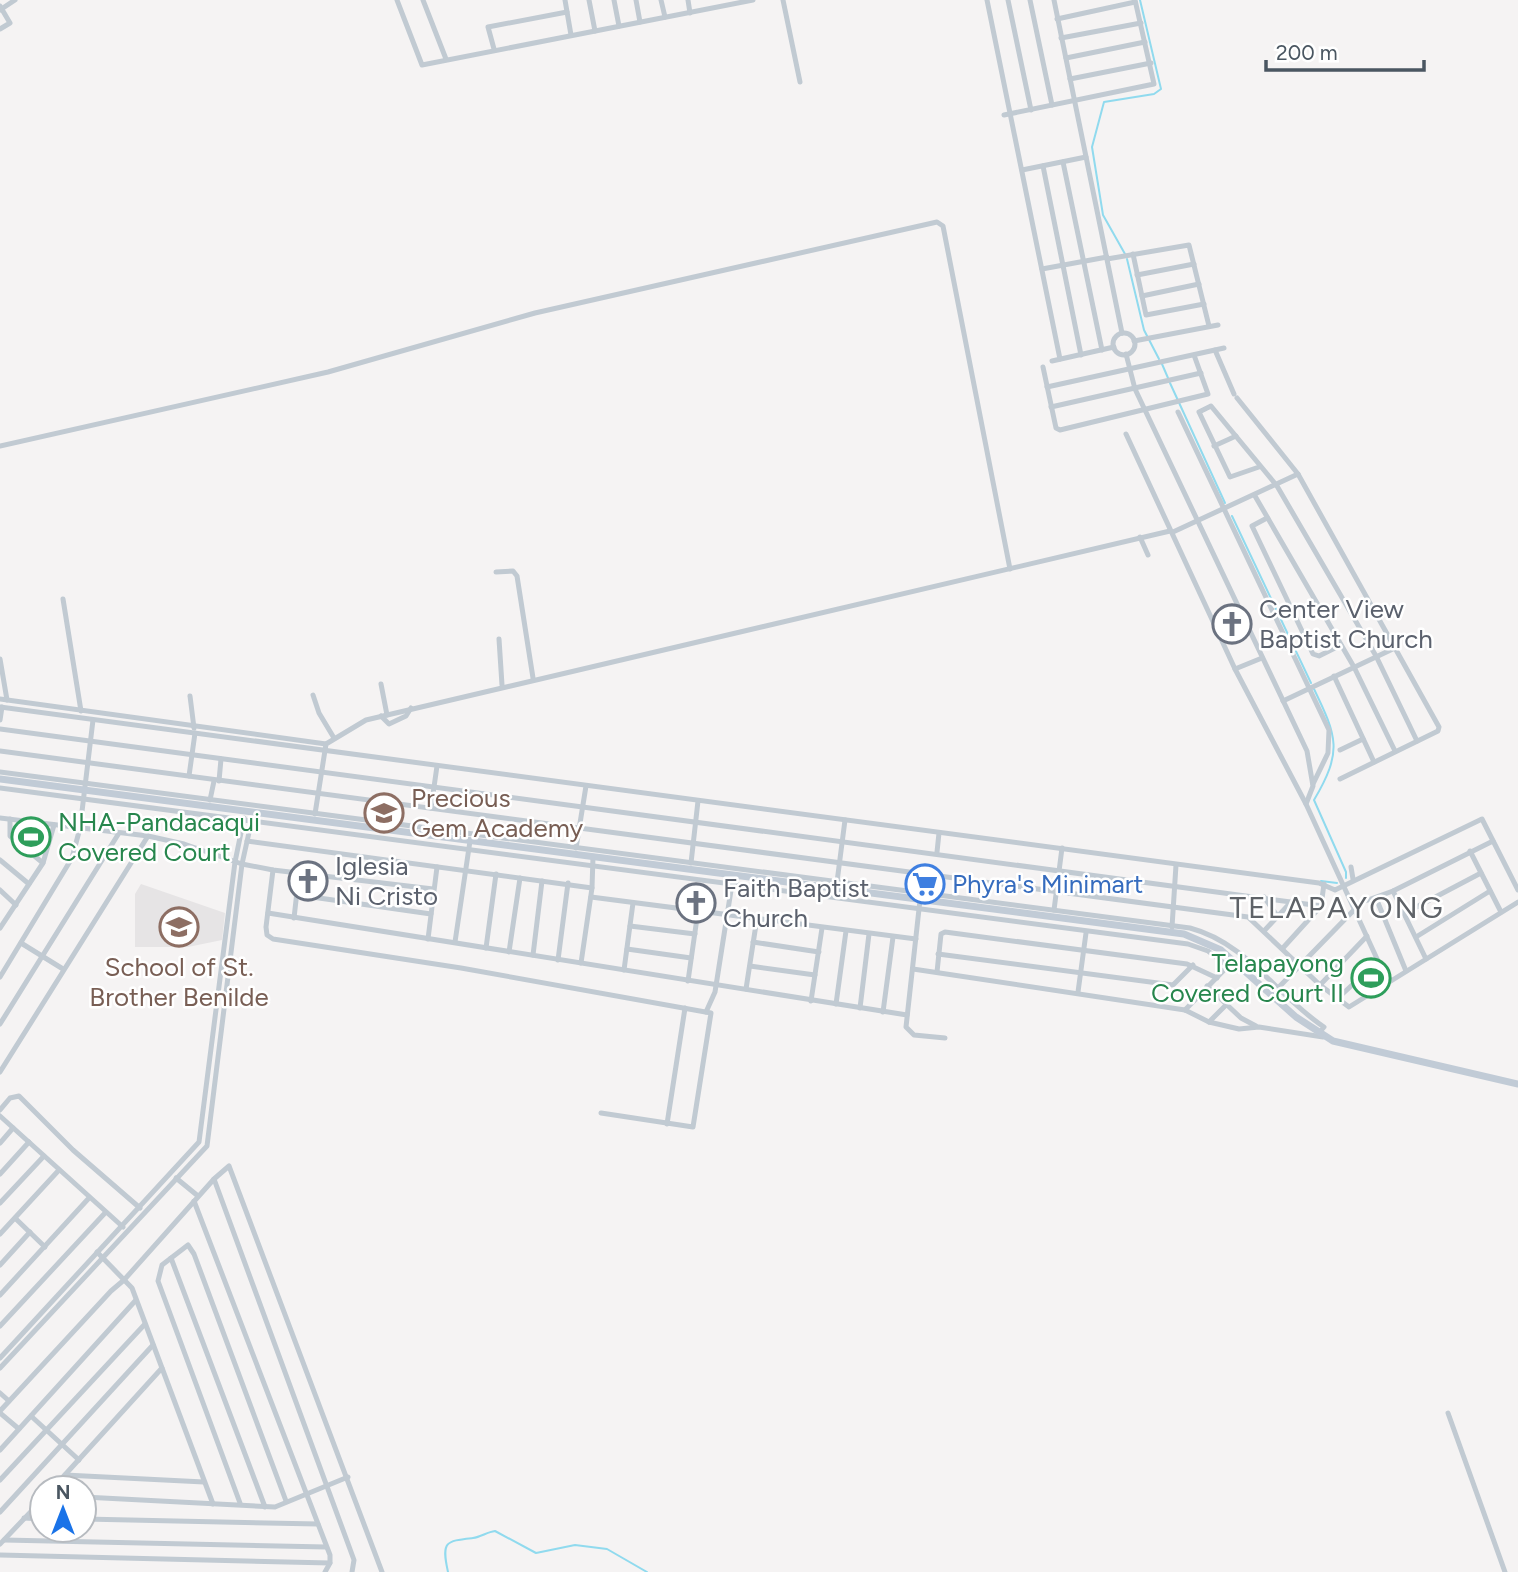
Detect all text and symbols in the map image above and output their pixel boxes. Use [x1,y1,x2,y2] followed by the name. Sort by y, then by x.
[1266,28,1424,72] scale bar
[1276,40,1338,65] text: 200 m
[1259,593,1433,655] place label: Center View Baptist Church
[1211,603,1253,645] church icon: Center View Baptist Church
[411,782,584,844] place label: Precious Gem Academy
[363,792,405,834] school or university icon: Precious Gem Academy
[58,806,260,868] place label: NHA-Pandacaqui Covered Court
[10,816,52,858] sports icon: NHA-Pandacaqui Covered Court
[335,850,438,912] place label: Iglesia Ni Cristo
[287,860,329,902] church icon: Iglesia Ni Cristo
[904,863,946,905] supermarket icon: Phyra's Minimart
[952,868,1144,900] place label: Phyra's Minimart
[723,872,870,934] place label: Faith Baptist Church
[675,882,717,924] church icon: Faith Baptist Church
[1229,889,1445,926] district label: TELAPAYONG
[158,906,200,948] school or university icon: School of St. Brother Benilde
[1151,947,1344,1009] place label: Telapayong Covered Court II
[89,951,269,1013] place label: School of St. Brother Benilde
[1350,957,1392,999] sports icon: Telapayong Covered Court II
[28,1474,98,1544] north arrow
[56,1481,70,1504] text: N

